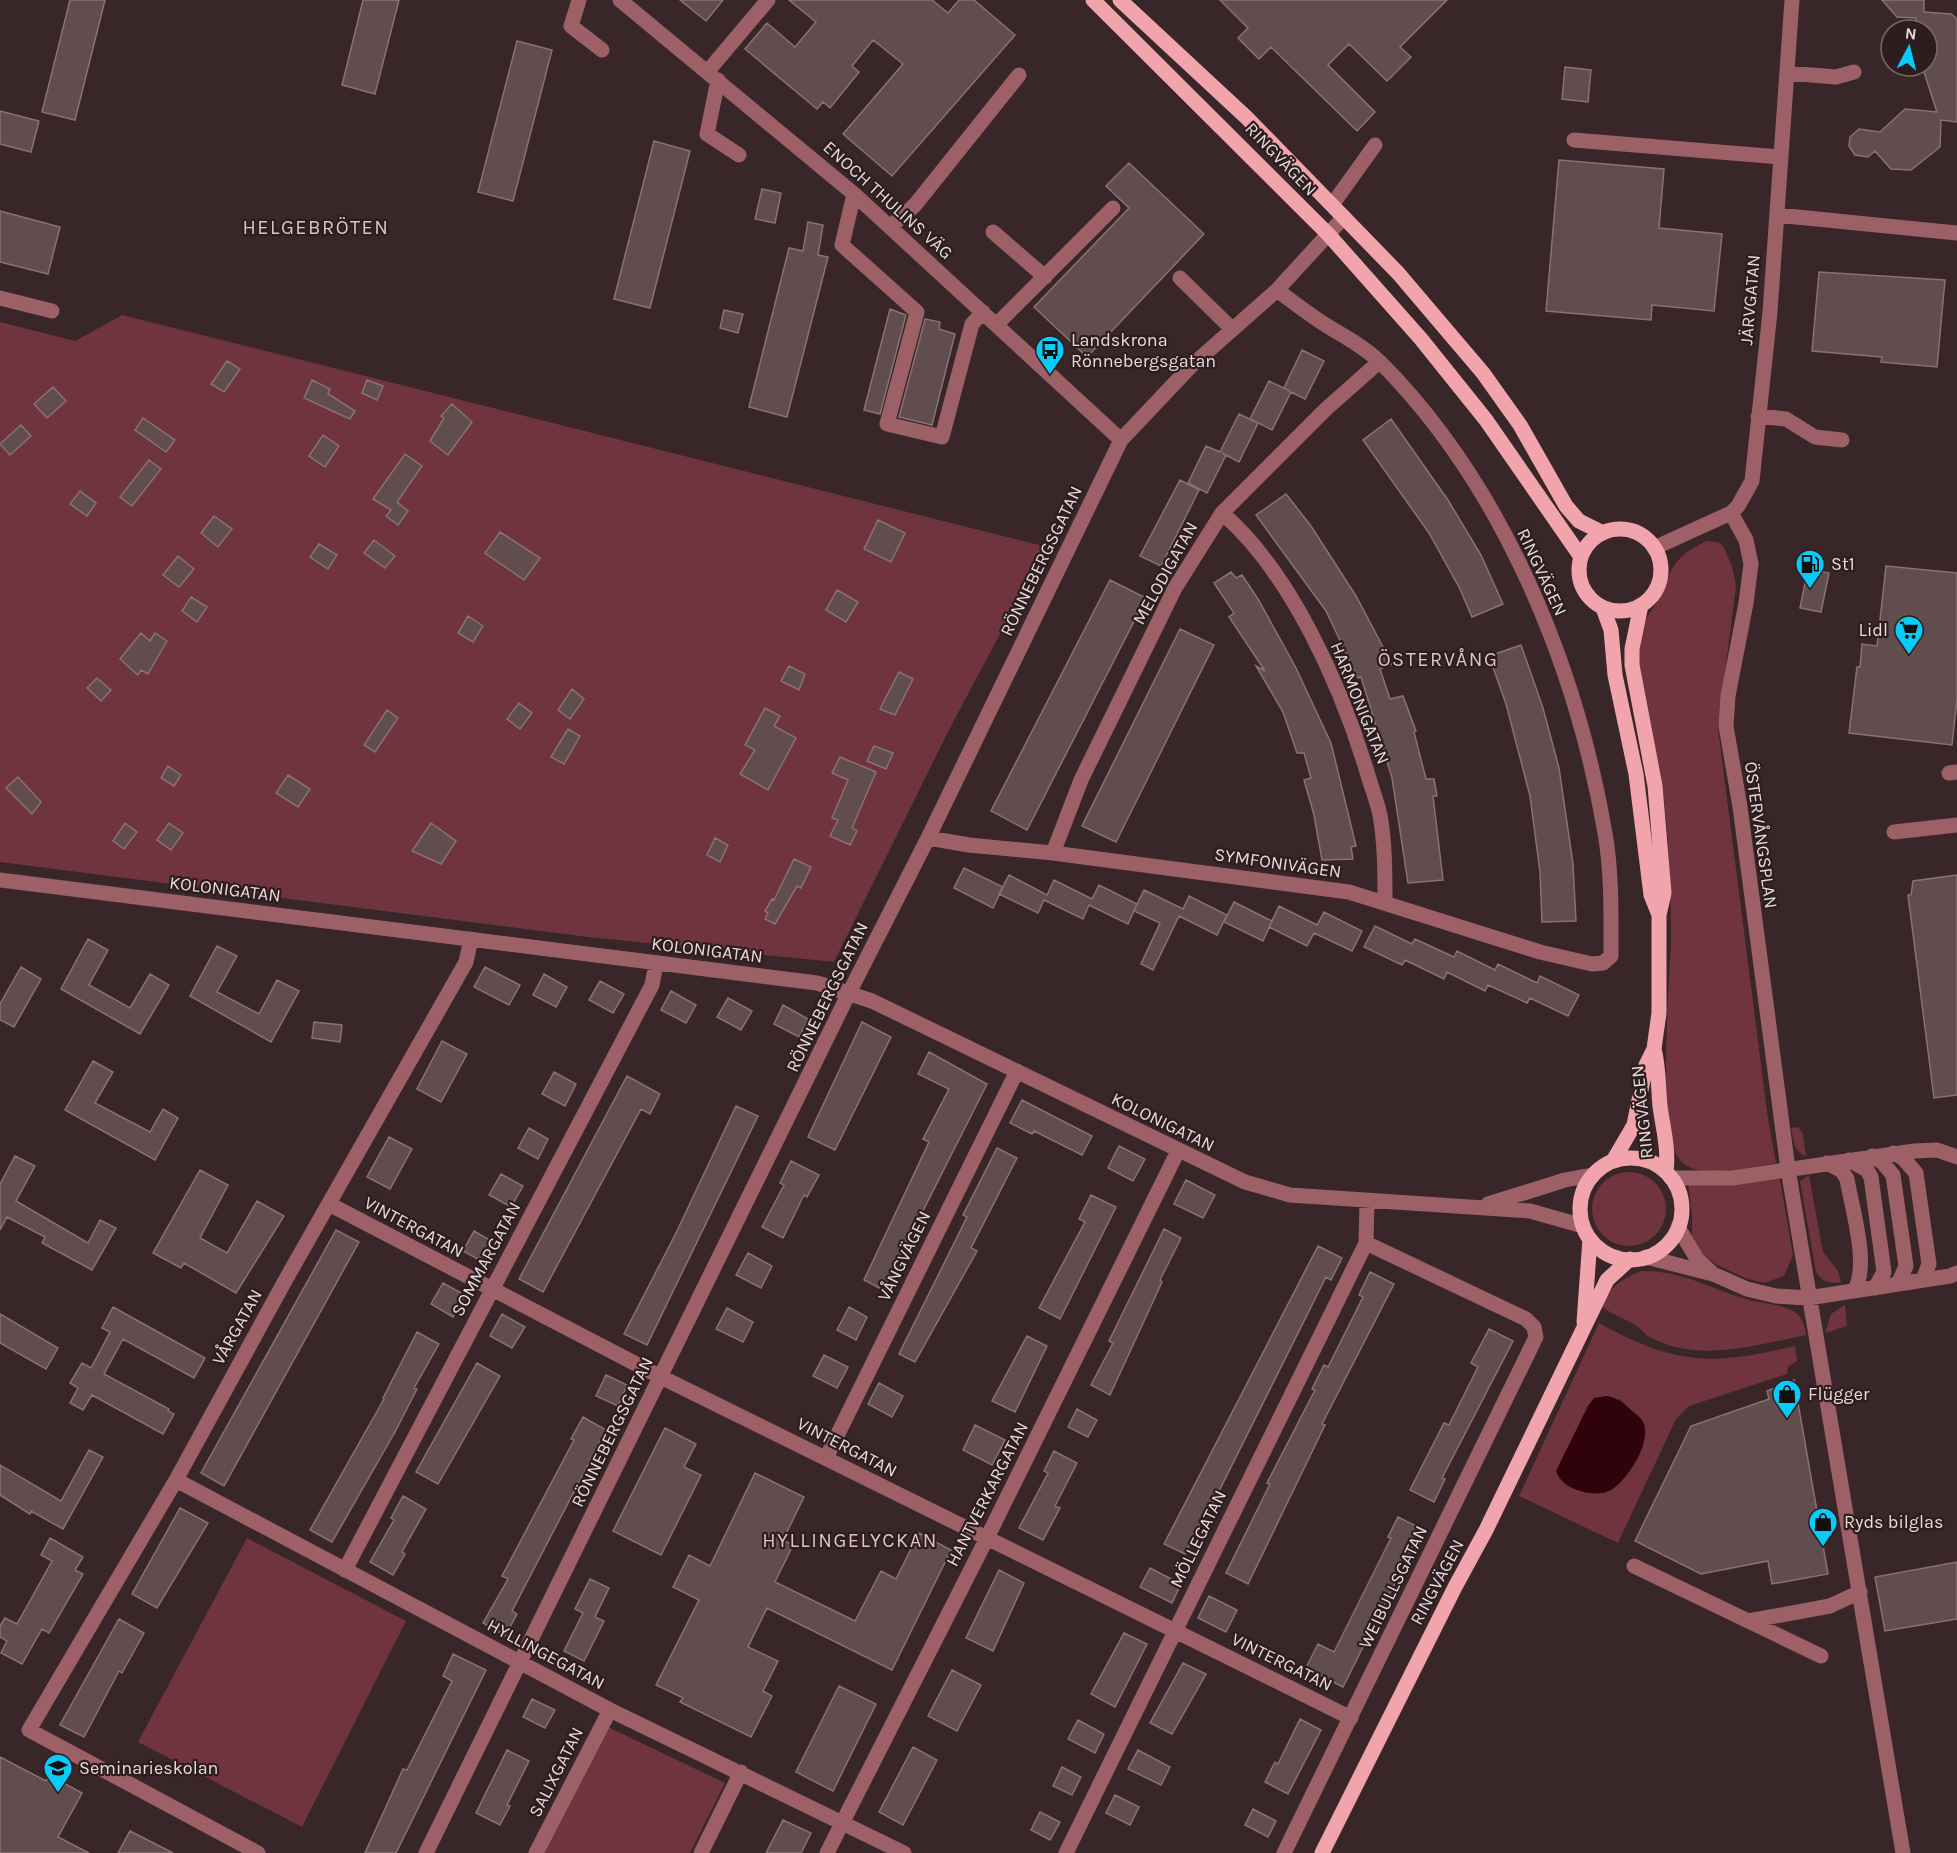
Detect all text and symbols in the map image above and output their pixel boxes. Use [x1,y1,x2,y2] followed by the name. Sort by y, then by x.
[1879,18,1939,78] north arrow
[1904,23,1918,44] text: N
[1240,118,1322,200] street label: RINGVÄGEN
[819,136,957,264] street label: ENOCH THULINS VÄG
[242,216,390,239] district label: HELGEBRÖTEN
[1735,254,1765,346] street label: JÄRVGATAN
[1071,329,1216,372] place label: Landskrona Rönnebergsgatan
[1034,334,1066,376] bus stop icon: Landskrona Rönnebergsgatan
[995,482,1087,640] street label: RÖNNEBERGSGATAN
[1128,518,1202,628] street label: MELODIGATAN
[1512,525,1572,619] street label: RINGVÄGEN
[1794,548,1826,590] fuel station icon: St1
[1831,553,1855,575] place label: St1
[1893,614,1925,656] supermarket icon: Lidl
[1859,619,1888,641] place label: Lidl
[1325,639,1395,767] street label: HARMONIGATAN
[1378,648,1498,671] district label: ÖSTERVÅNG
[1740,760,1782,910] street label: ÖSTERVÅNGSPLAN
[1213,843,1343,883] street label: SYMFONIVÄGEN
[168,871,282,907] street label: KOLONIGATAN
[781,918,873,1076] street label: RÖNNEBERGSGATAN
[650,932,764,968] street label: KOLONIGATAN
[1626,1064,1658,1160] street label: RINGVÄGEN
[1108,1088,1218,1156] street label: KOLONIGATAN
[360,1192,468,1262] street label: VINTERGATAN
[447,1198,525,1320] street label: SOMMARGATAN
[873,1207,935,1305] street label: VÅNGVÄGEN
[207,1285,267,1369] street label: VÅRGATAN
[566,1353,658,1511] street label: RÖNNEBERGSGATAN
[1771,1378,1803,1420] shop icon: Flügger
[1808,1383,1870,1405] place label: Flügger
[793,1412,901,1482] street label: VINTERGATAN
[941,1418,1033,1570] street label: HANTVERKARGATAN
[1165,1487,1231,1591] street label: MÖLLEGATAN
[1807,1506,1839,1548] shop icon: Ryds bilglas
[1844,1511,1943,1533] place label: Ryds bilglas
[1354,1522,1432,1652] street label: WEIBULLSGATAN
[762,1529,938,1552] district label: HYLLINGELYCKAN
[1405,1535,1469,1629] street label: RINGVÄGEN
[483,1614,609,1694] street label: HYLLINGEGATAN
[1228,1628,1336,1696] street label: VINTERGATAN
[524,1723,588,1821] street label: SALIXGATAN
[42,1752,74,1794] school or university icon: Seminarieskolan
[79,1757,218,1779] place label: Seminarieskolan

